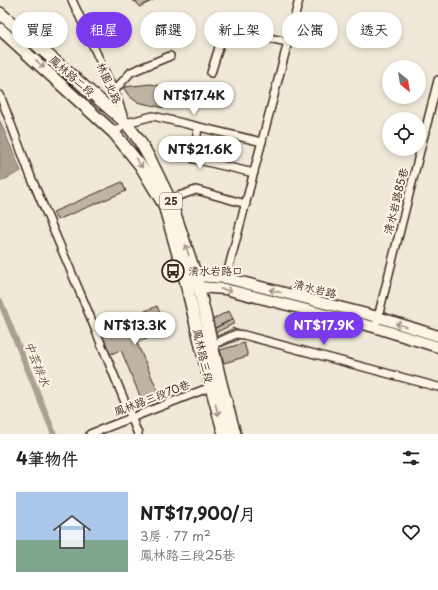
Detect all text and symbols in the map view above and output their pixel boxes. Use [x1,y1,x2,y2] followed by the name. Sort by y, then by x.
[12,12,68,48] chip: 買屋
[76,12,132,48] chip: 租屋
[140,12,196,48] chip: 篩選
[204,12,274,48] chip: 新上架
[282,12,338,48] chip: 公寓
[346,12,402,48] chip: 透天
[46,51,99,100] street label: 鳳林路二段
[34,59,45,68] one-way arrow
[93,59,126,106] street label: 林園北路
[382,60,426,104] north arrow
[382,60,426,156] map controls
[153,82,235,116] pin: NT$17.4K
[163,85,225,104] text: NT$17.4K
[382,112,426,156] button: locate
[159,136,241,170] pin: NT$21.6K
[168,139,232,158] text: NT$21.6K
[135,157,143,168] one-way arrow
[379,166,412,236] street label: 清水岩路85巷
[160,193,182,209] road number: 25
[183,245,191,257] one-way arrow
[160,258,186,284] bus stop icon: 清水岩路口
[188,262,243,279] place label: 清水岩路口
[292,275,339,302] street label: 清水岩路
[219,286,232,294] one-way arrow
[269,287,282,294] one-way arrow
[94,312,176,346] pin: NT$13.3K
[283,312,365,346] pin: NT$17.9K
[104,315,166,334] text: NT$13.3K
[293,315,355,334] text: NT$17.9K
[394,321,407,328] one-way arrow
[189,327,218,385] street label: 鳳林路三段
[21,338,56,390] water label: 中芸排水
[111,375,192,420] street label: 鳳林路三段70巷
[214,403,221,416] one-way arrow
[16,445,79,471] text: 4筆物件
[400,447,422,469] icon: filters
[140,500,256,526] text: NT$17,900/月
[48,508,96,556] icon: home
[400,521,422,543] icon: heart
[140,526,211,545] text: 3房 · 77 m²
[140,545,235,564] text: 鳳林路三段25巷

